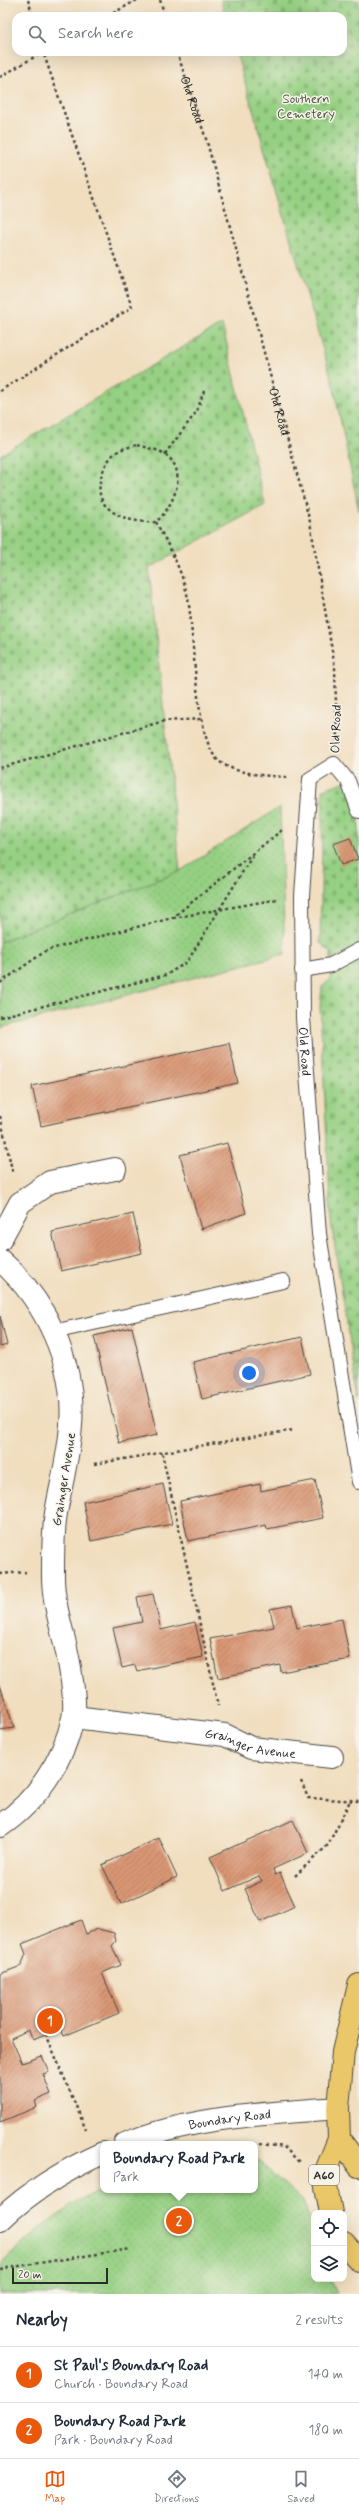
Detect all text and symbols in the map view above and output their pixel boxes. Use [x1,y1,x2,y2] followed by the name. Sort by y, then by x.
[12,12,347,56] search box
[26,23,48,45] icon: search
[58,24,134,44] text: Search here
[176,74,207,126] street label: Old Road
[277,91,335,123] park label: Southern Cemetery
[264,386,293,438] street label: Old Road
[327,704,346,754] street label: Old Road
[294,1026,314,1077] street label: Old Road
[239,1363,259,1383] your location
[49,1431,80,1527] street label: Grainger Avenue
[204,1726,297,1763] street label: Grainger Avenue
[37,2006,63,2036] pin: 1
[187,2106,272,2134] street label: Boundary Road
[100,2141,258,2193] popup
[113,2149,245,2169] text: Boundary Road Park
[309,2165,339,2185] road number: A60
[113,2169,139,2186] text: Park
[166,2206,192,2236] pin: 2
[311,2210,347,2282] map controls
[311,2210,347,2246] button: locate
[311,2246,347,2282] button: layers
[12,2266,108,2285] scale bar
[18,2268,41,2282] text: 20 m
[16,2309,68,2331] text: Nearby
[296,2312,343,2329] text: 2 results
[54,2356,208,2376] text: St Paul's Boundary Road
[26,2366,32,2383] text: 1
[308,2366,343,2383] text: 140 m
[54,2376,188,2393] text: Church · Boundary Road
[54,2412,186,2432] text: Boundary Road Park
[26,2422,32,2439] text: 2
[308,2422,343,2439] text: 180 m
[54,2432,173,2449] text: Park · Boundary Road
[44,2468,66,2506] tab: Map
[154,2468,199,2506] tab: Directions
[287,2468,315,2506] tab: Saved

